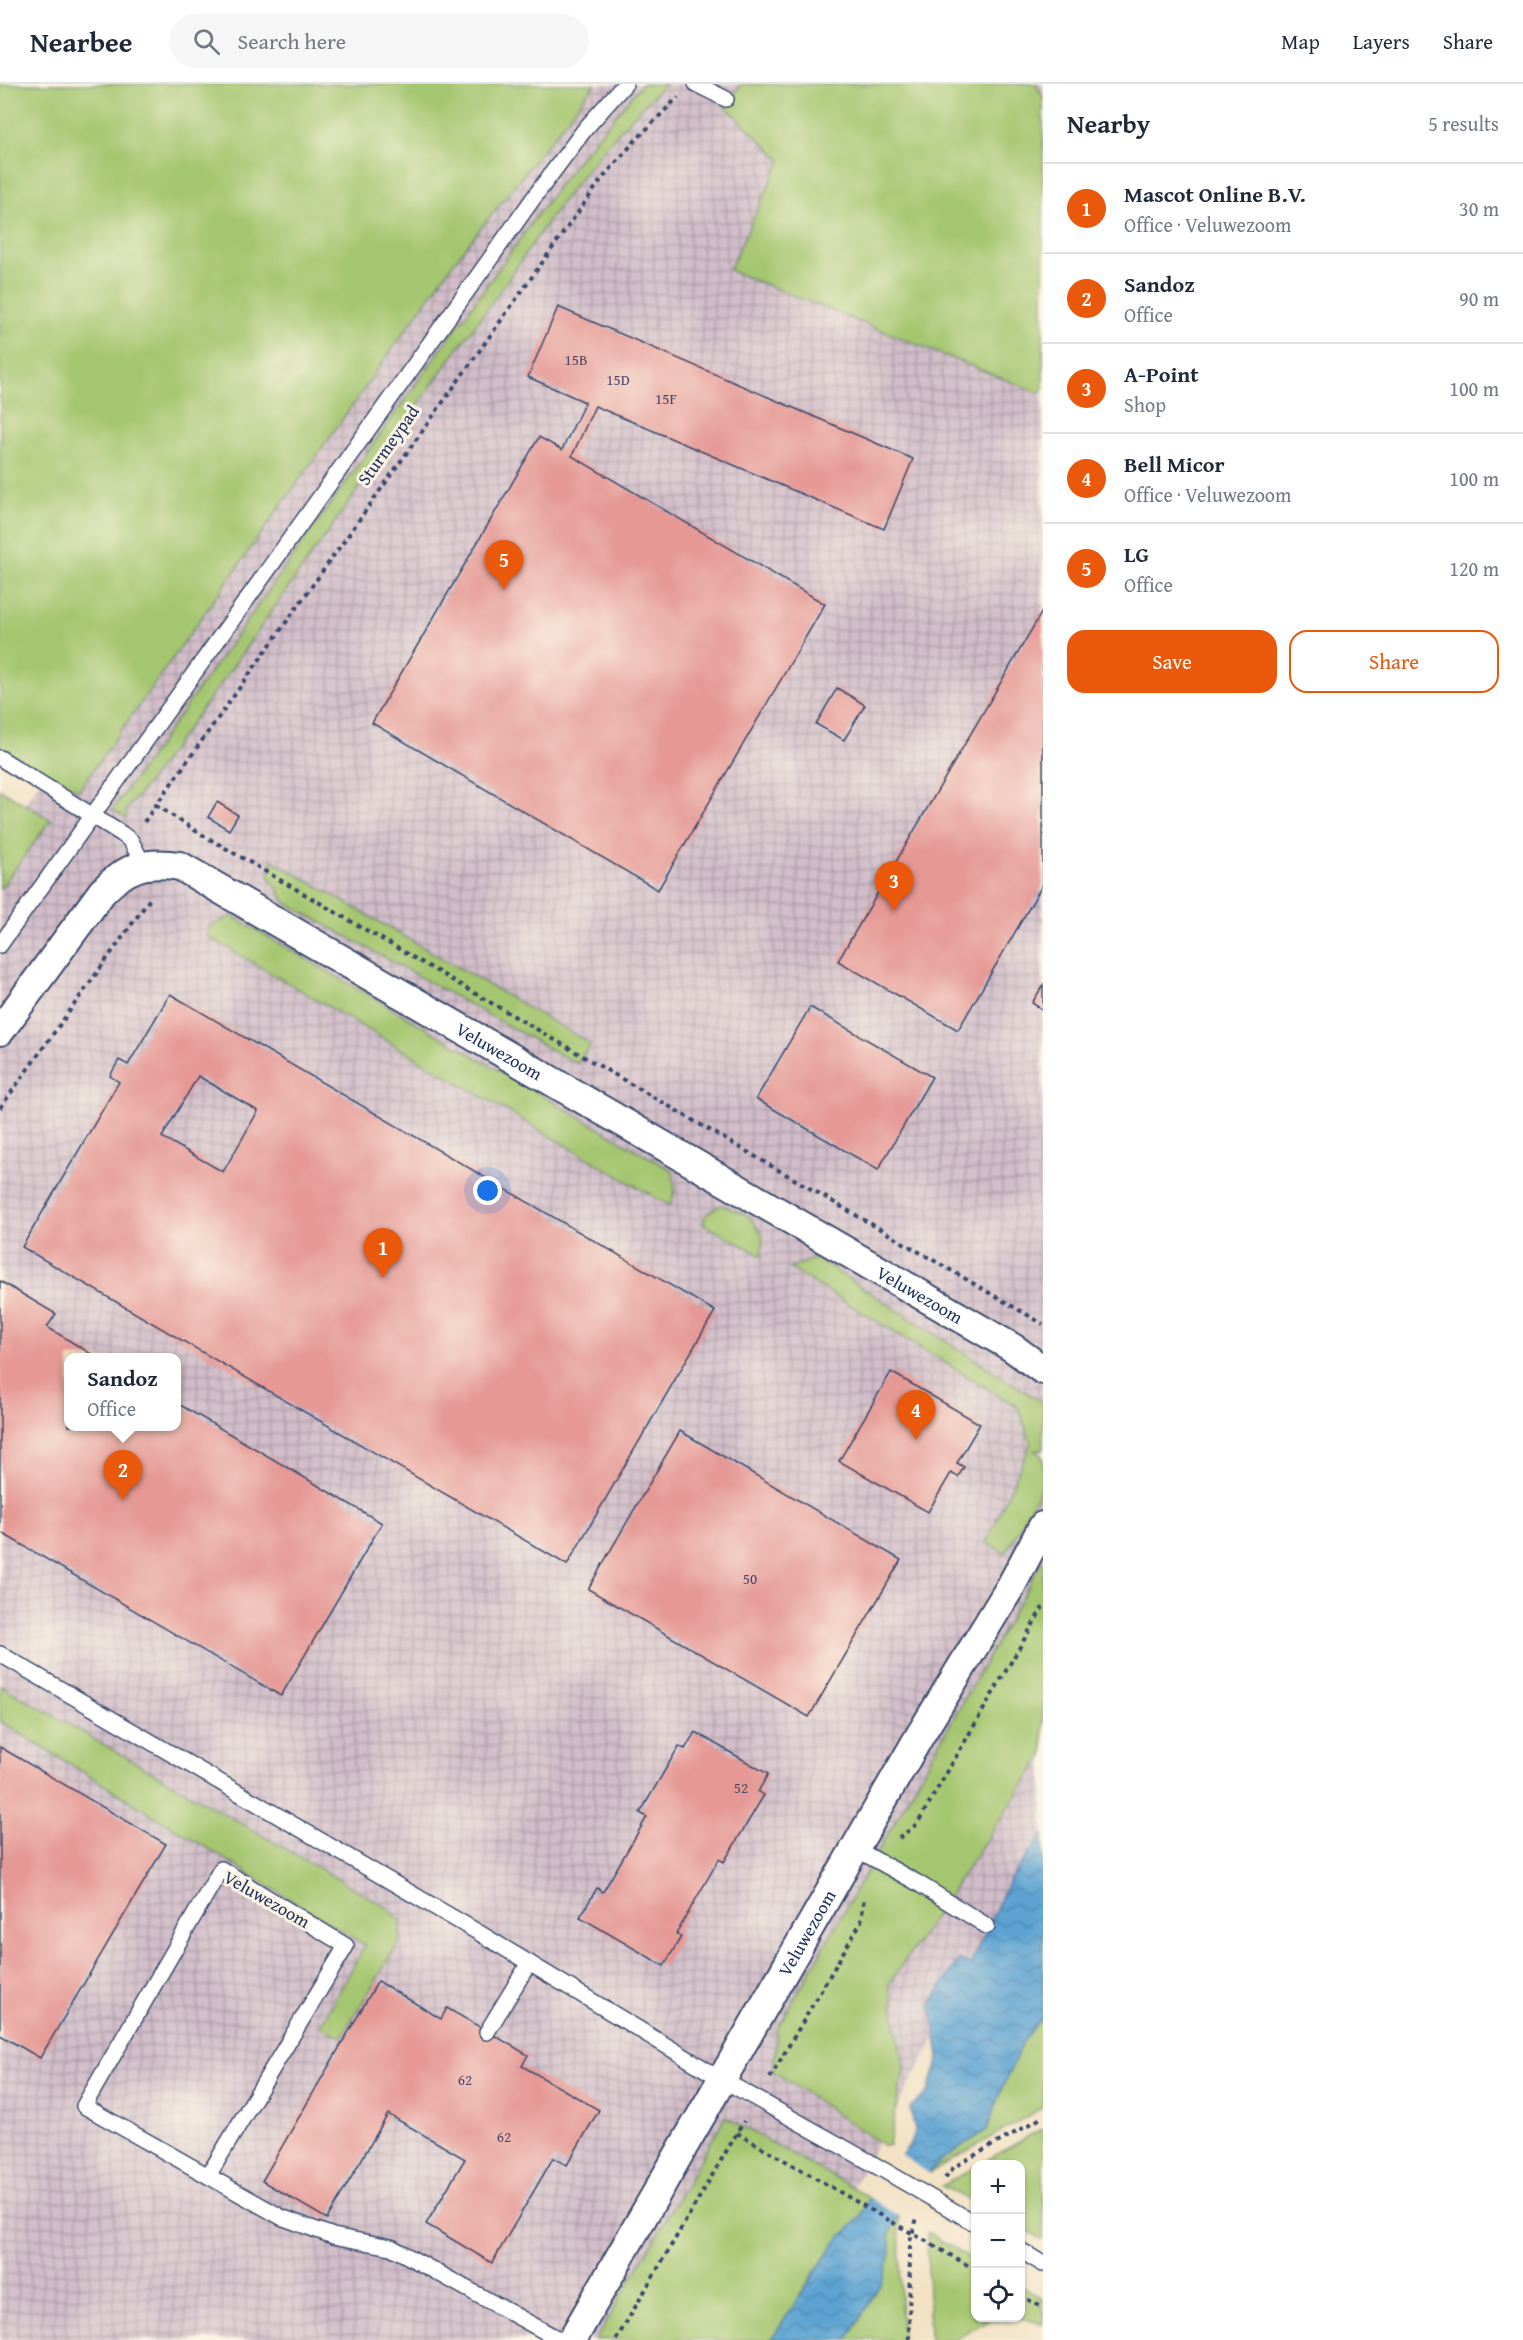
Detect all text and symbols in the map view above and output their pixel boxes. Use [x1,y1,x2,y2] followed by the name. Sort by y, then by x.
[169,14,589,68] search box
[30,21,133,62] text: Nearbee
[190,25,223,58] icon: search
[238,25,346,57] text: Search here
[1281,26,1320,57] text: Map
[1353,26,1410,57] text: Layers
[1443,26,1493,57] text: Share
[1067,104,1150,143] text: Nearby
[1428,109,1499,138] text: 5 results
[1124,178,1306,210] text: Mascot Online B.V.
[1081,194,1092,223] text: 1
[1459,194,1499,223] text: 30 m
[1124,210,1291,239] text: Office · Veluwezoom
[1124,268,1195,300] text: Sandoz
[1081,284,1092,313] text: 2
[1459,284,1499,313] text: 90 m
[1124,300,1173,329] text: Office
[565,349,587,370] house number: 15B
[1124,358,1199,390] text: A-Point
[606,369,630,390] house number: 15D
[1081,374,1092,403] text: 3
[1449,374,1499,403] text: 100 m
[655,388,677,409] house number: 15F
[1124,390,1166,419] text: Shop
[350,399,426,491] street label: Sturmeypad
[1124,448,1225,480] text: Bell Micor
[1081,464,1092,493] text: 4
[1449,464,1499,493] text: 100 m
[1124,480,1291,509] text: Office · Veluwezoom
[1124,538,1149,570] text: LG
[484,540,524,590] pin: 5
[1081,554,1092,583] text: 5
[1449,554,1499,583] text: 120 m
[1124,570,1173,599] text: Office
[1067,630,1277,693] button: Save
[1289,630,1499,693] button: Share
[874,862,914,911] pin: 3
[451,1015,548,1087] street label: Veluwezoom
[473,1176,502,1205] your location
[364,1228,403,1278] pin: 1
[872,1259,969,1330] street label: Veluwezoom
[64,1353,181,1431] popup
[87,1362,158,1394] text: Sandoz
[896,1390,936,1440] pin: 4
[87,1394,136,1423] text: Office
[104,1450,142,1500] pin: 2
[743,1568,757,1589] house number: 50
[734,1777,748,1798] house number: 52
[219,1863,315,1935] street label: Veluwezoom
[771,1884,842,1981] street label: Veluwezoom
[458,2069,472,2090] house number: 62
[497,2126,511,2147] house number: 62
[971,2160,1025,2322] map controls
[971,2160,1025,2214] button: +
[971,2214,1025,2268] button: −
[971,2268,1025,2322] button: locate

